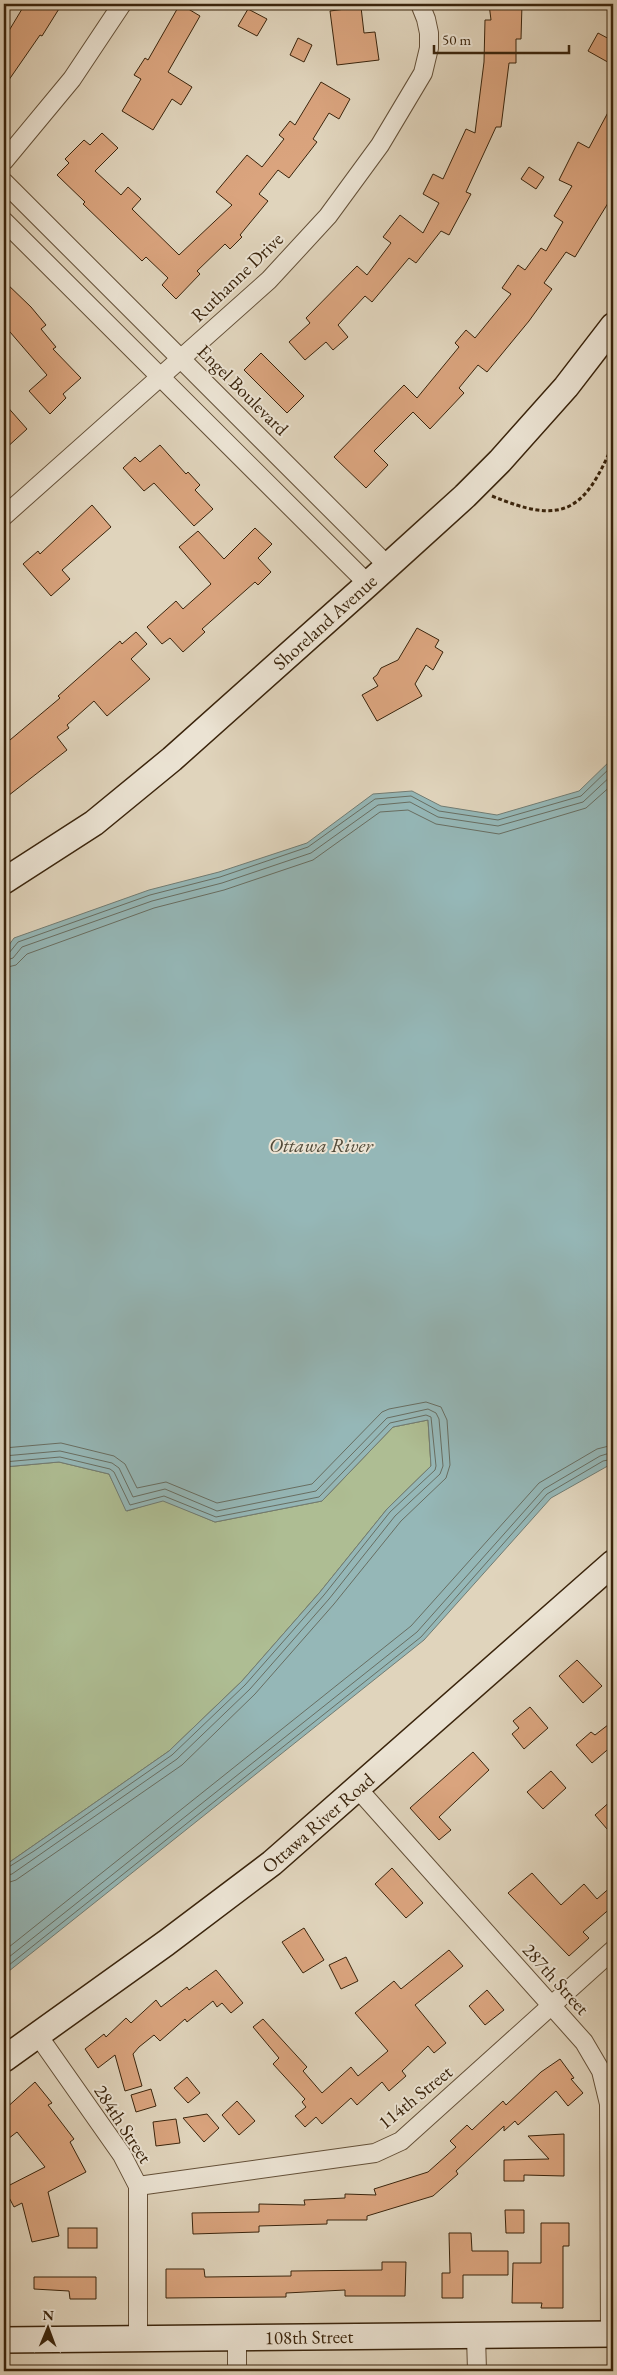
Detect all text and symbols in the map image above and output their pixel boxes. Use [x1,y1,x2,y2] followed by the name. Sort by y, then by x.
[434,22,570,54] scale bar
[442,30,471,49] text: 50 m
[186,227,288,327] street label: Ruthanne Drive
[192,339,294,441] street label: Engel Boulevard
[268,569,382,675] street label: Shoreland Avenue
[269,1132,374,1158] water label: Ottawa River
[257,1767,380,1879] street label: Ottawa River Road
[517,1938,595,2020] street label: 287th Street
[373,2059,457,2135] street label: 114th Street
[88,2080,158,2168] street label: 284th Street
[22,2302,72,2352] north arrow
[42,2306,55,2324] text: N
[264,2324,354,2350] street label: 108th Street

